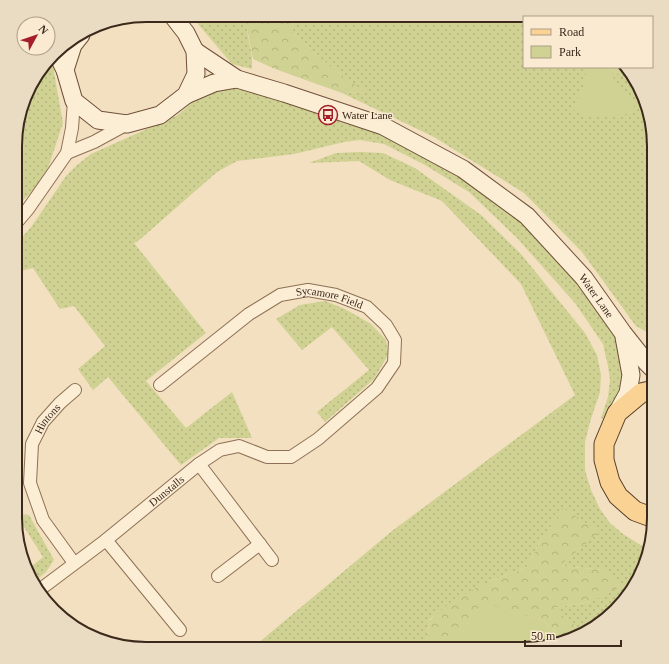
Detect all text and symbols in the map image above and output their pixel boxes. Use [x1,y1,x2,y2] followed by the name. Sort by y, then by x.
[16,16,56,56] north arrow
[523,16,653,68] legend
[37,23,51,37] text: N
[559,25,584,39] text: Road
[559,45,581,59] text: Park
[317,104,339,126] bus stop icon: Water Lane
[342,109,393,121] place label: Water Lane
[577,271,616,320] street label: Water Lane
[295,284,365,311] street label: Sycamore Field
[32,401,63,436] street label: Hintons
[146,473,186,508] street label: Dunstalls
[525,622,621,648] scale bar
[531,629,556,643] text: 50 m

